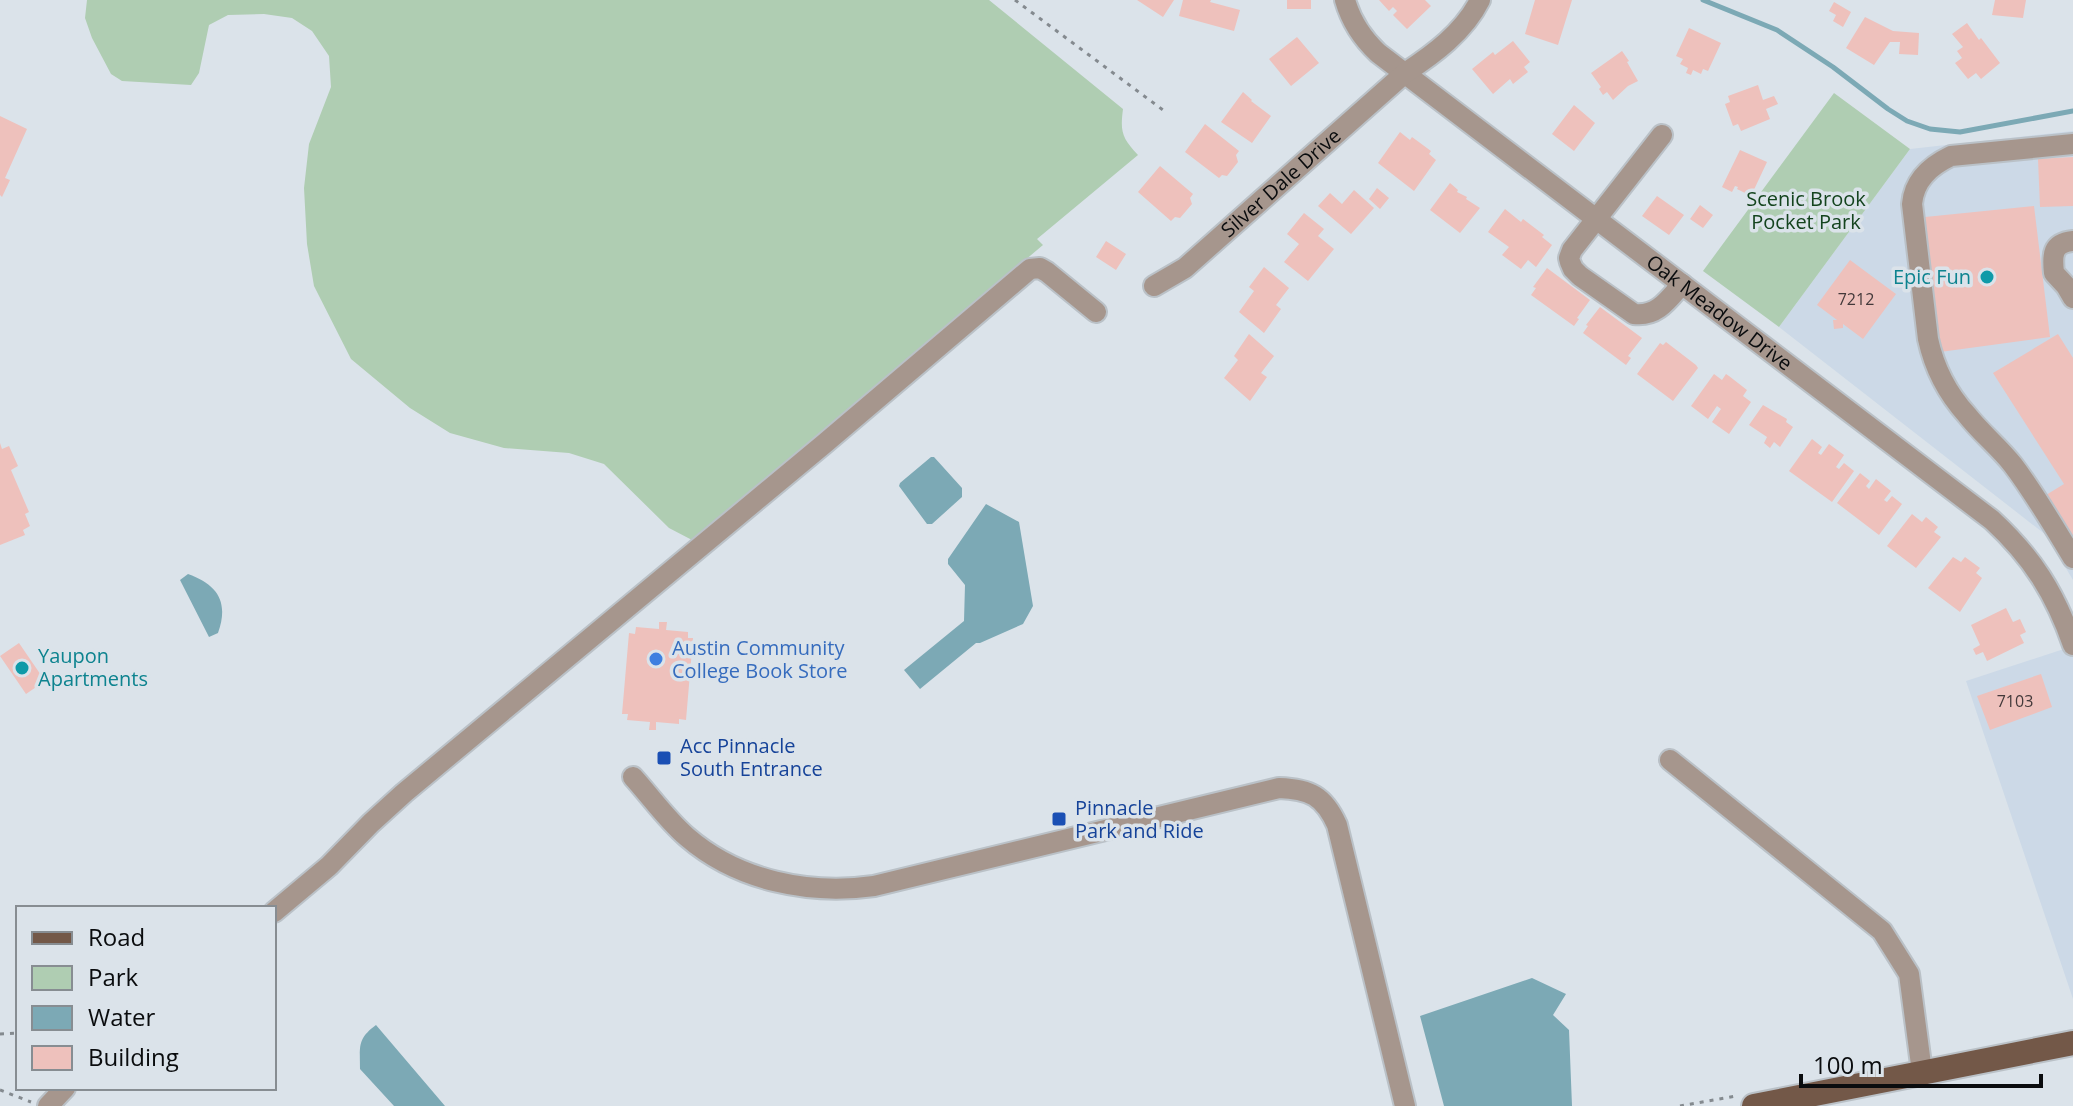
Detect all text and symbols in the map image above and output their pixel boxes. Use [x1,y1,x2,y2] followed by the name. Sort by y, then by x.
[1215,122,1346,243] street label: Silver Dale Drive
[1746,185,1866,235] park label: Scenic Brook Pocket Park
[1641,248,1798,376] street label: Oak Meadow Drive
[1893,263,1971,290] place label: Epic Fun
[1978,268,1996,286] marker: Epic Fun
[1838,288,1874,310] house number: 7212
[672,634,847,684] place label: Austin Community College Book Store
[38,642,148,692] place label: Yaupon Apartments
[647,650,665,668] marker: Austin Community College Book Store
[13,659,31,677] marker: Yaupon Apartments
[1997,690,2033,712] house number: 7103
[680,732,823,782] place label: Acc Pinnacle South Entrance
[655,749,673,767] marker: Acc Pinnacle South Entrance
[1075,794,1204,844] place label: Pinnacle Park and Ride
[1050,810,1068,828] marker: Pinnacle Park and Ride
[16,906,276,1090] legend
[88,920,145,953] text: Road
[88,960,139,993] text: Park
[88,1000,156,1033] text: Water
[1801,1038,2041,1088] scale bar
[88,1040,179,1073] text: Building
[1813,1048,1883,1081] text: 100 m

